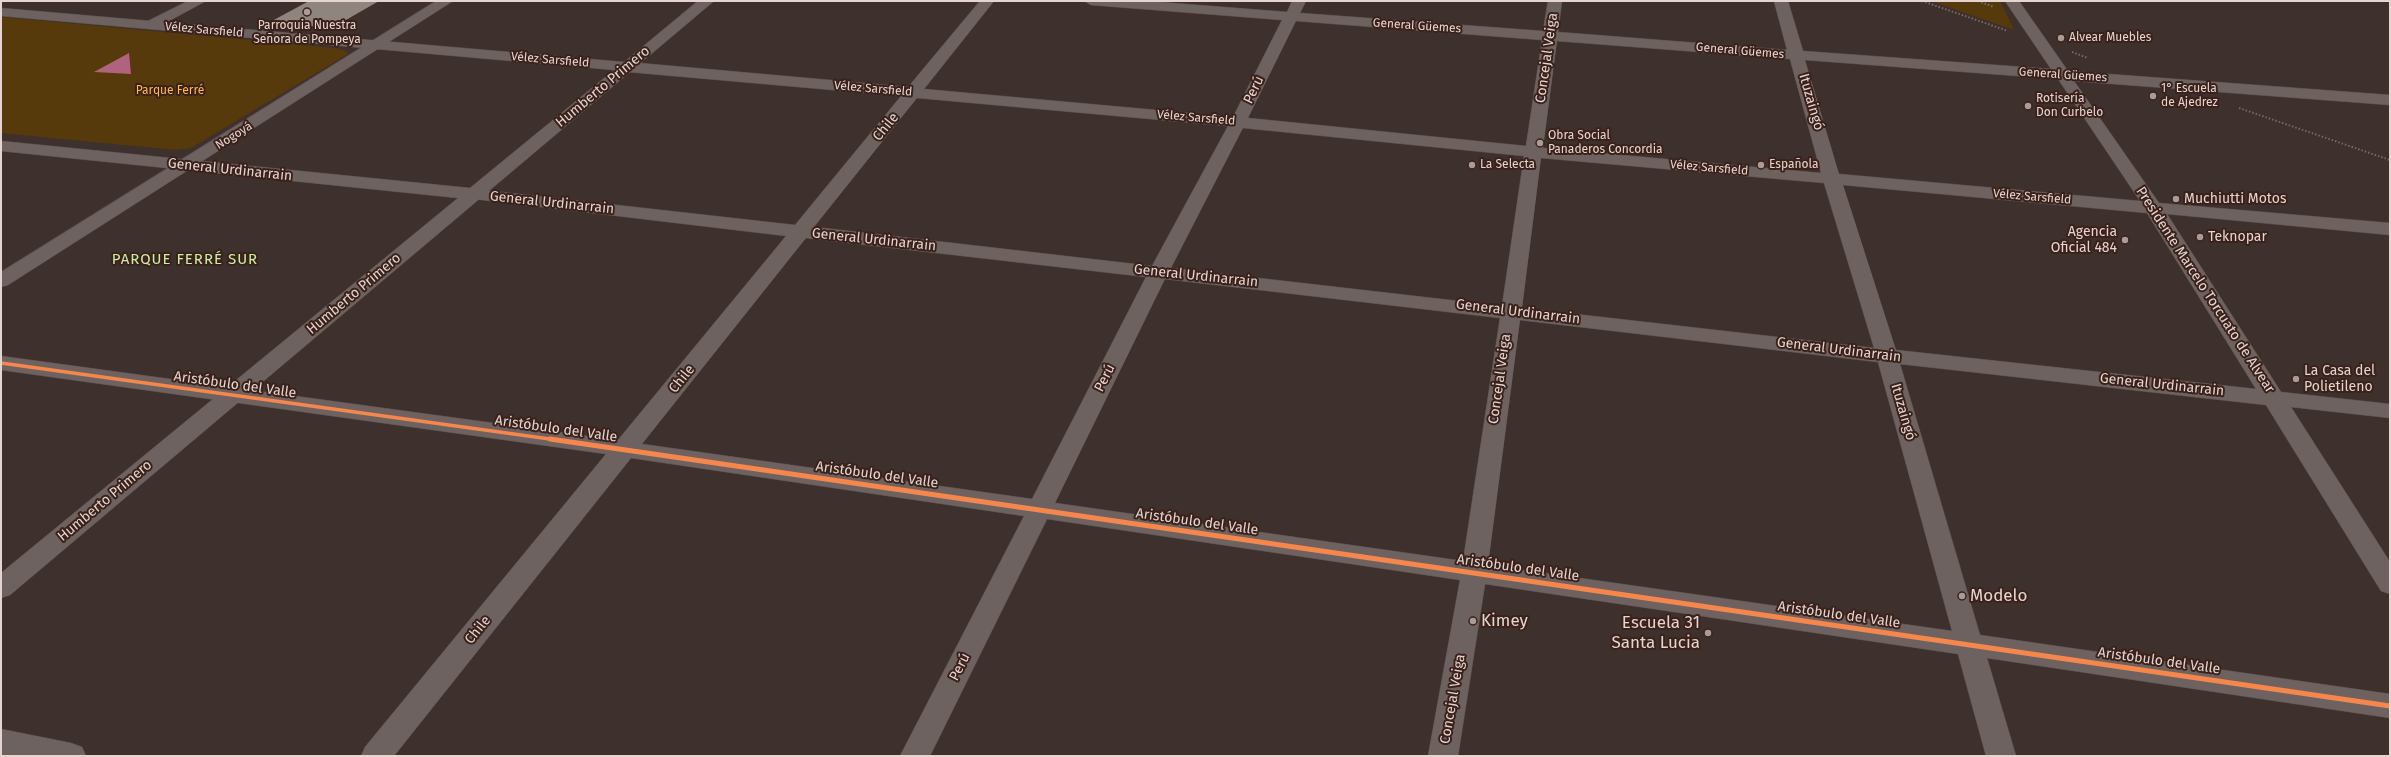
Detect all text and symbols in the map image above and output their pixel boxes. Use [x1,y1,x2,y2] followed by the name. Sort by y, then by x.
[302,7,312,17] marker: Parroquia Nuestra Señora de Pompeya
[1532,12,1562,104] street label: Concejal Veiga
[1372,16,1462,36] street label: General Güemes
[164,19,244,41] street label: Vélez Sarsfield
[253,19,361,47] place label: Parroquia Nuestra Señora de Pompeya
[2069,31,2151,45] place label: Alvear Muebles
[2056,33,2066,43] marker: Alvear Muebles
[1695,40,1785,62] street label: General Güemes
[553,43,653,131] street label: Humberto Primero
[510,49,590,71] street label: Vélez Sarsfield
[2018,65,2108,85] street label: General Güemes
[1795,72,1827,132] street label: Ituzaingó
[1240,73,1268,107] street label: Perú
[833,78,913,100] street label: Vélez Sarsfield
[2161,82,2218,110] place label: 1° Escuela de Ajedrez
[136,84,204,98] park label: Parque Ferré
[2148,91,2158,101] marker: 1° Escuela de Ajedrez
[2036,92,2103,120] place label: Rotisería Don Curbelo
[2023,101,2033,111] marker: Rotisería Don Curbelo
[1156,107,1236,129] street label: Vélez Sarsfield
[870,109,902,145] street label: Chile
[213,119,255,153] street label: Nogoyá
[1548,129,1663,157] place label: Obra Social Panaderos Concordia
[1535,138,1545,148] marker: Obra Social Panaderos Concordia
[167,155,293,185] street label: General Urdinarrain
[1669,157,1749,179] street label: Vélez Sarsfield
[1480,158,1535,172] place label: La Selecta
[1769,158,1819,172] place label: Española
[1467,160,1477,170] marker: La Selecta
[1756,160,1766,170] marker: Española
[2132,184,2278,396] street label: Presidente Marcelo Torcuato de Alvear
[1992,186,2072,208] street label: Vélez Sarsfield
[489,188,615,218] street label: General Urdinarrain
[2184,191,2286,207] place label: Muchiutti Motos
[2171,194,2181,204] marker: Muchiutti Motos
[2051,224,2117,256] place label: Agencia Oficial 484
[811,225,937,255] street label: General Urdinarrain
[2208,229,2267,245] place label: Teknopar
[2195,232,2205,242] marker: Teknopar
[2120,235,2130,245] marker: Agencia Oficial 484
[304,250,404,338] street label: Humberto Primero
[112,251,258,269] district label: PARQUE FERRÉ SUR
[1133,261,1259,291] street label: General Urdinarrain
[1455,296,1581,328] street label: General Urdinarrain
[1485,333,1515,425] street label: Concejal Veiga
[1776,334,1902,366] street label: General Urdinarrain
[666,361,698,397] street label: Chile
[1091,361,1119,395] street label: Perú
[2304,363,2375,396] place label: La Casa del Polietileno
[173,368,297,402] street label: Aristóbulo del Valle
[2099,370,2225,400] street label: General Urdinarrain
[2291,374,2301,384] marker: La Casa del Polietileno
[1887,382,1919,442] street label: Ituzaingó
[494,412,618,446] street label: Aristóbulo del Valle
[55,457,155,545] street label: Humberto Primero
[815,458,939,492] street label: Aristóbulo del Valle
[1135,505,1259,539] street label: Aristóbulo del Valle
[1456,551,1580,585] street label: Aristóbulo del Valle
[1970,586,2027,606] place label: Modelo
[1957,591,1967,601] marker: Modelo
[1777,598,1901,632] street label: Aristóbulo del Valle
[1481,611,1528,631] place label: Kimey
[462,612,494,648] street label: Chile
[1611,613,1700,653] place label: Escuela 31 Santa Lucia
[1468,616,1478,626] marker: Kimey
[1703,628,1713,638] marker: Escuela 31 Santa Lucia
[2097,644,2221,678] street label: Aristóbulo del Valle
[946,650,974,684] street label: Perú
[1437,653,1469,745] street label: Concejal Veiga

